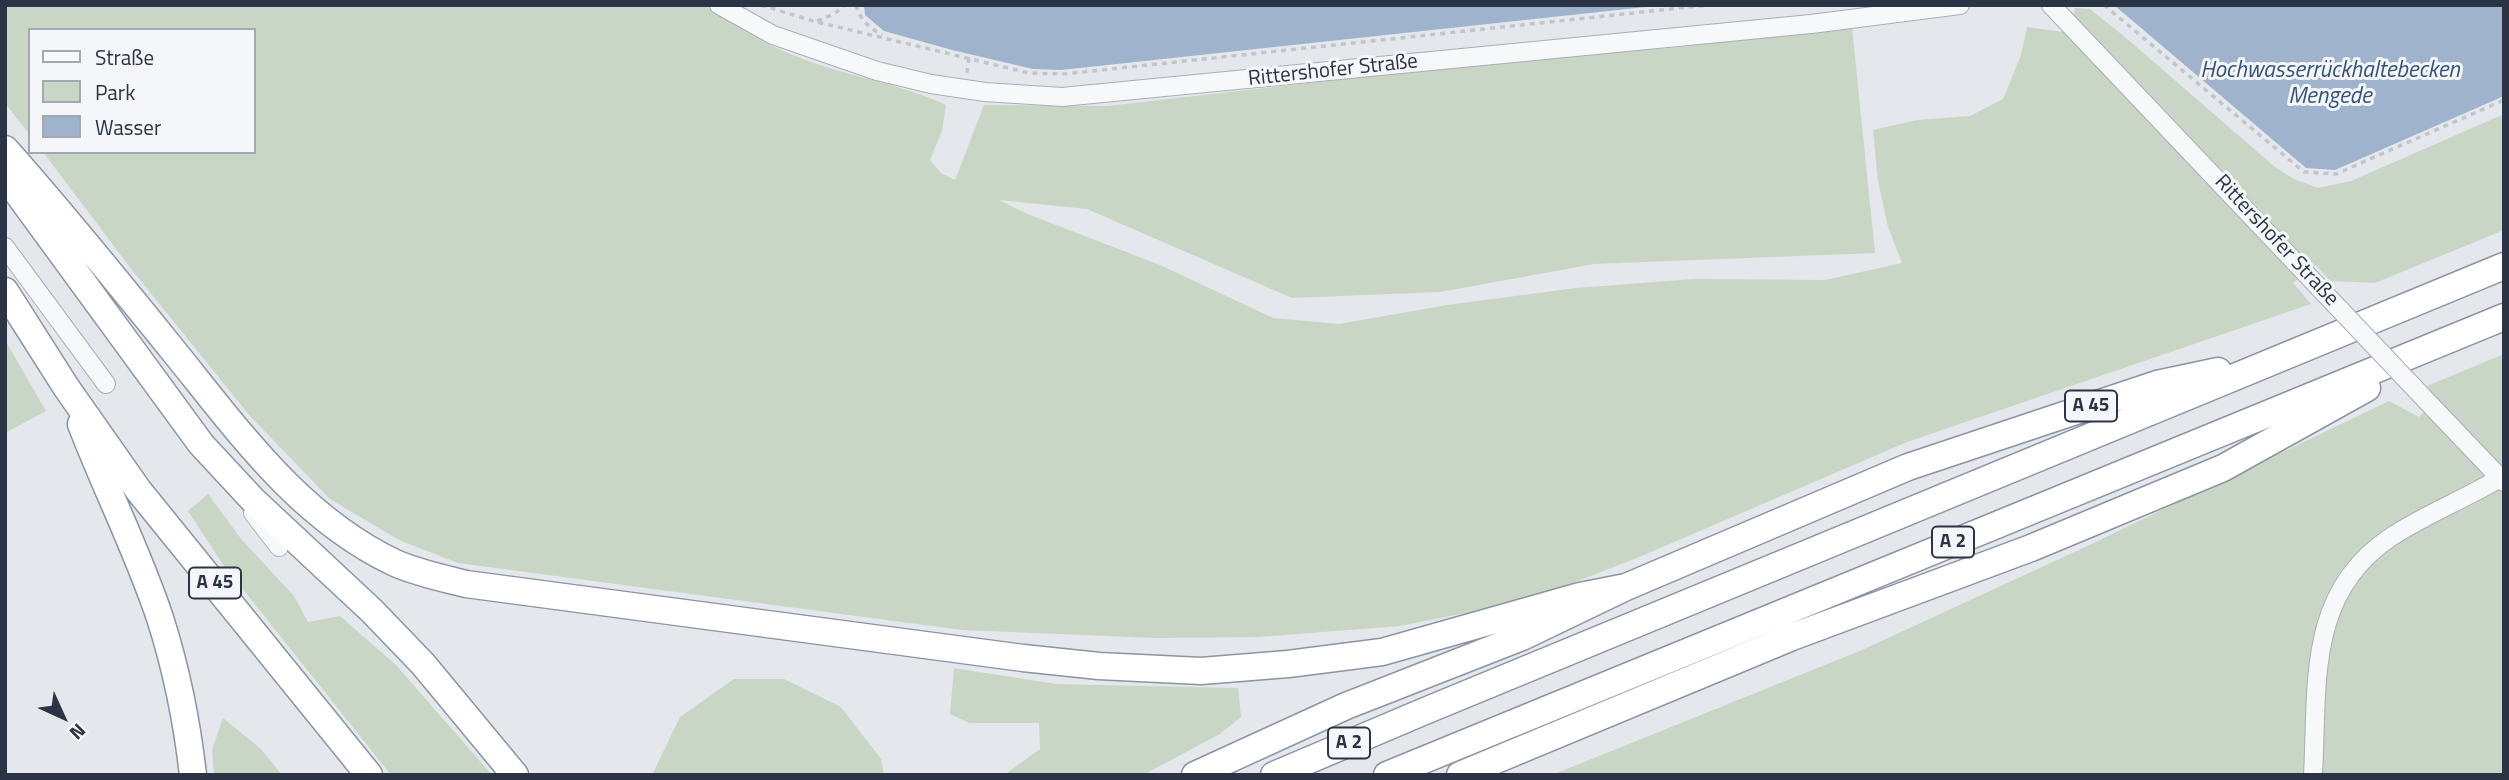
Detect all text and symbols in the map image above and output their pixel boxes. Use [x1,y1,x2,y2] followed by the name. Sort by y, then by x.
[28,28,256,154] legend
[95,41,154,73] text: Straße
[1247,50,1419,92] street label: Rittershofer Straße
[2200,57,2460,111] water label: Hochwasserrückhaltebecken Mengede
[95,76,135,108] text: Park
[95,111,161,143] text: Wasser
[2209,170,2343,312] street label: Rittershofer Straße
[2065,390,2117,422] road number: A 45
[1932,526,1974,558] road number: A 2
[189,568,241,598] road number: A 45
[28,682,98,752] north arrow
[63,717,93,747] text: N
[1328,728,1370,758] road number: A 2

